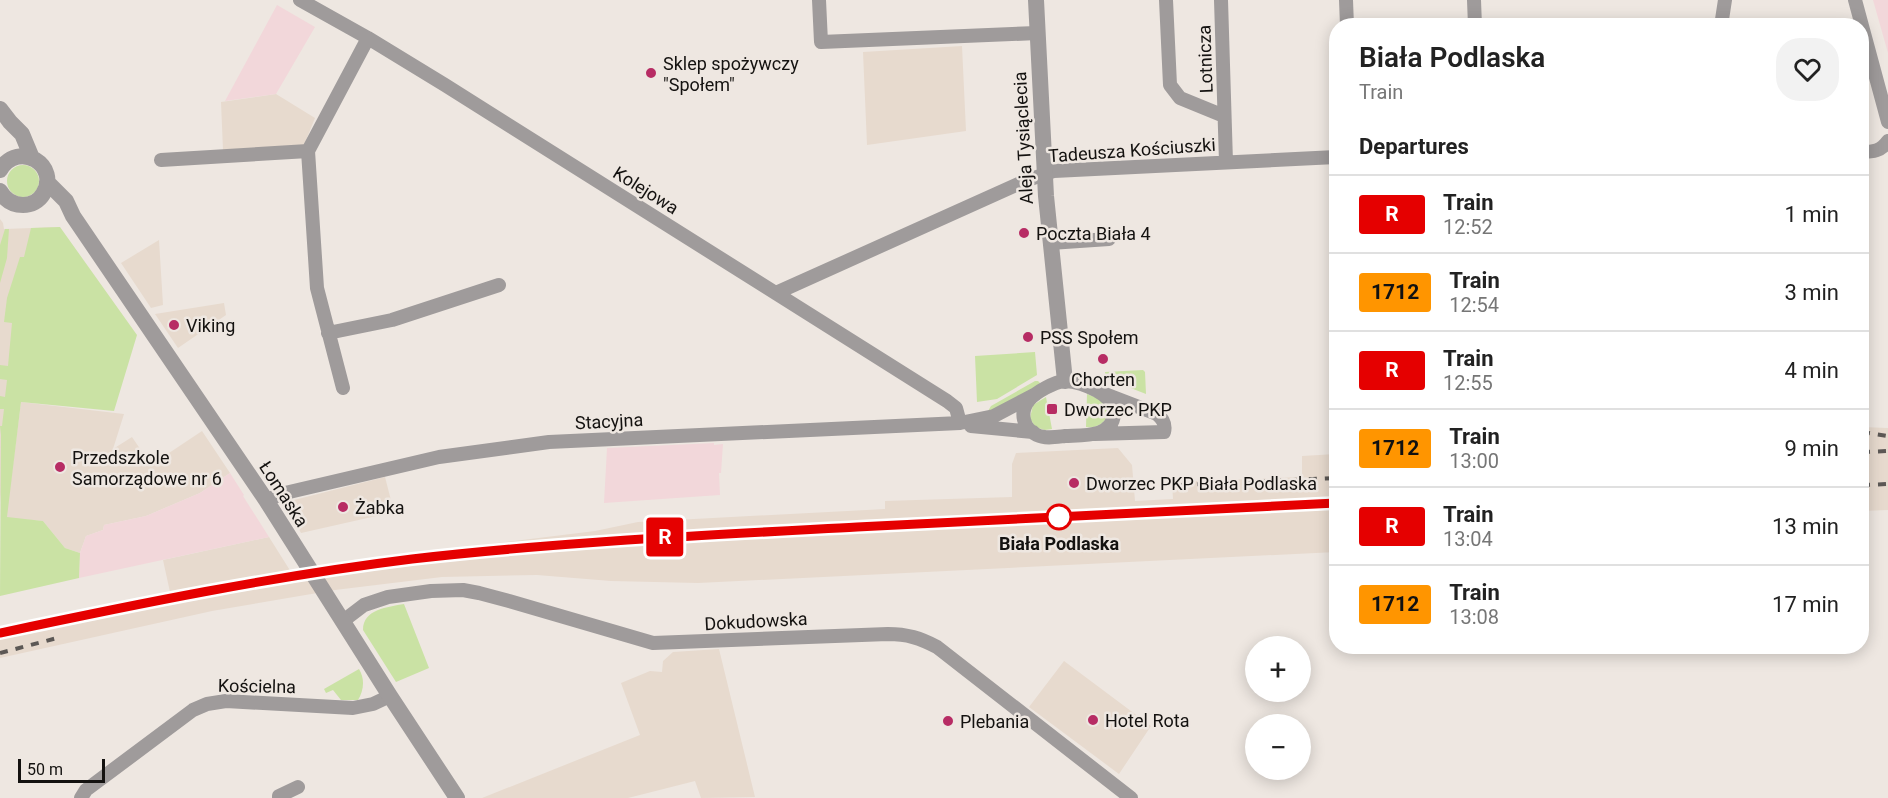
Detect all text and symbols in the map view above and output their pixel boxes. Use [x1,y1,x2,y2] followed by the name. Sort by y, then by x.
[1193,24,1217,94] street label: Lotnicza
[1776,38,1839,101] button: heart
[1359,41,1545,74] text: Biała Podlaska
[663,53,799,95] place label: Sklep spożywczy "Społem"
[644,66,658,80] marker: Sklep spożywczy "Społem"
[1009,71,1037,205] street label: Aleja Tysiąclecia
[1359,80,1403,104] text: Train
[1048,134,1216,166] street label: Tadeusza Kościuszki
[1359,134,1469,159] text: Departures
[609,162,683,218] street label: Kolejowa
[1443,190,1494,215] text: Train
[1385,202,1399,226] text: R
[1784,202,1839,227] text: 1 min
[1443,215,1493,239] text: 12:52
[1036,223,1151,244] place label: Poczta Biała 4
[1017,226,1031,240] marker: Poczta Biała 4
[1449,268,1500,293] text: Train
[1371,280,1419,304] text: 1712
[1784,280,1839,305] text: 3 min
[1449,293,1499,317] text: 12:54
[186,315,235,336] place label: Viking
[167,318,181,332] marker: Viking
[1040,327,1138,348] place label: PSS Społem
[1021,330,1035,344] marker: PSS Społem
[1443,346,1494,371] text: Train
[1096,352,1110,366] marker: Chorten
[1385,358,1399,382] text: R
[1784,358,1839,383] text: 4 min
[1071,369,1135,390] place label: Chorten
[1443,371,1493,395] text: 12:55
[1064,399,1172,420] place label: Dworzec PKP
[1045,402,1059,416] marker: Dworzec PKP
[574,409,644,433] street label: Stacyjna
[1449,424,1500,449] text: Train
[1371,436,1419,460] text: 1712
[1784,436,1839,461] text: 9 min
[72,447,222,489] place label: Przedszkole Samorządowe nr 6
[1449,449,1499,473] text: 13:00
[255,457,313,531] street label: Łomaska
[53,460,67,474] marker: Przedszkole Samorządowe nr 6
[1086,473,1317,494] place label: Dworzec PKP Biała Podlaska
[1067,476,1081,490] marker: Dworzec PKP Biała Podlaska
[355,497,405,518] place label: Żabka
[336,500,350,514] marker: Żabka
[1443,502,1494,527] text: Train
[1046,504,1072,530] marker: Biała Podlaska
[1385,514,1399,538] text: R
[1772,514,1839,539] text: 13 min
[646,518,684,556] line badge: R
[658,525,672,549] text: R
[1443,527,1493,551] text: 13:04
[999,533,1119,554] place label: Biała Podlaska
[1449,580,1500,605] text: Train
[1371,592,1419,616] text: 1712
[1772,592,1839,617] text: 17 min
[1449,605,1499,629] text: 13:08
[704,608,808,634] street label: Dokudowska
[1245,636,1311,780] map controls
[1245,636,1311,702] button: +
[218,675,296,697] street label: Kościelna
[1105,710,1189,731] place label: Hotel Rota
[960,711,1029,732] place label: Plebania
[1086,713,1100,727] marker: Hotel Rota
[941,714,955,728] marker: Plebania
[1245,714,1311,780] button: −
[18,756,105,784] scale bar
[27,760,63,779] text: 50 m

